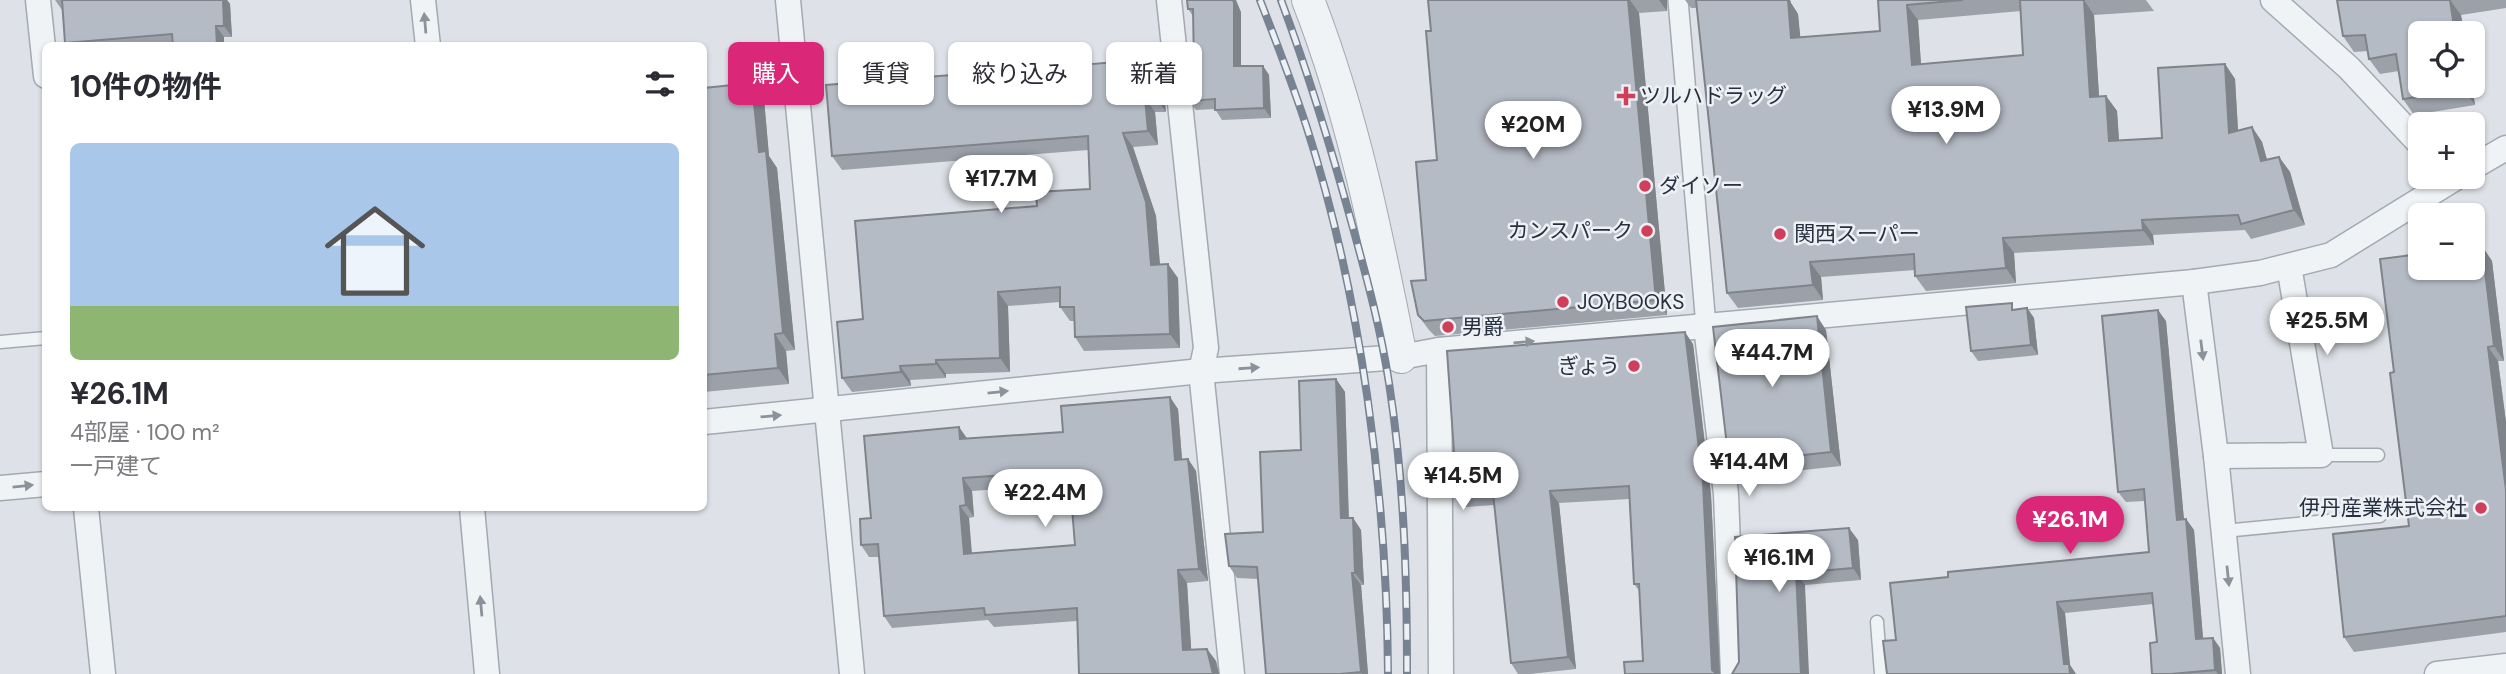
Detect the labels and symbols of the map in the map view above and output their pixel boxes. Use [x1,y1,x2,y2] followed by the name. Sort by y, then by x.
[420,12,431,34] one-way arrow
[1640,82,1787,110] place label: ツルハドラッグ
[1889,86,2003,146] pin: ¥13.9M
[1618,88,1634,104] marker: ツルハドラッグ
[1492,102,1574,161] pin: ¥20M
[944,156,1058,215] pin: ¥17.7M
[1659,172,1743,200] place label: ダイソー
[1637,178,1653,194] marker: ダイソー
[1507,217,1633,245] place label: カンスパーク
[1794,220,1920,248] place label: 関西スーパー
[1639,223,1655,239] marker: カンスパーク
[1772,226,1788,242] marker: 関西スーパー
[1577,288,1685,316] place label: JOYBOOKS
[1555,294,1571,310] marker: JOYBOOKS
[2270,298,2384,357] pin: ¥25.5M
[1462,313,1504,341] place label: 男爵
[1440,319,1456,335] marker: 男爵
[1715,330,1829,389] pin: ¥44.7M
[1513,336,1535,347] one-way arrow
[2197,339,2208,361] one-way arrow
[1558,352,1620,380] place label: ぎょう
[1626,358,1642,374] marker: ぎょう
[1238,362,1260,373] one-way arrow
[987,387,1009,398] one-way arrow
[761,410,783,421] one-way arrow
[1692,438,1806,498] pin: ¥14.4M
[1406,452,1520,512] pin: ¥14.5M
[988,470,1102,529] pin: ¥22.4M
[12,480,34,491] one-way arrow
[2299,494,2467,522] place label: 伊丹産業株式会社
[2013,496,2127,556] pin: ¥26.1M
[2473,500,2489,516] marker: 伊丹産業株式会社
[1722,534,1836,594] pin: ¥16.1M
[2223,565,2234,587] one-way arrow
[475,595,486,617] one-way arrow

